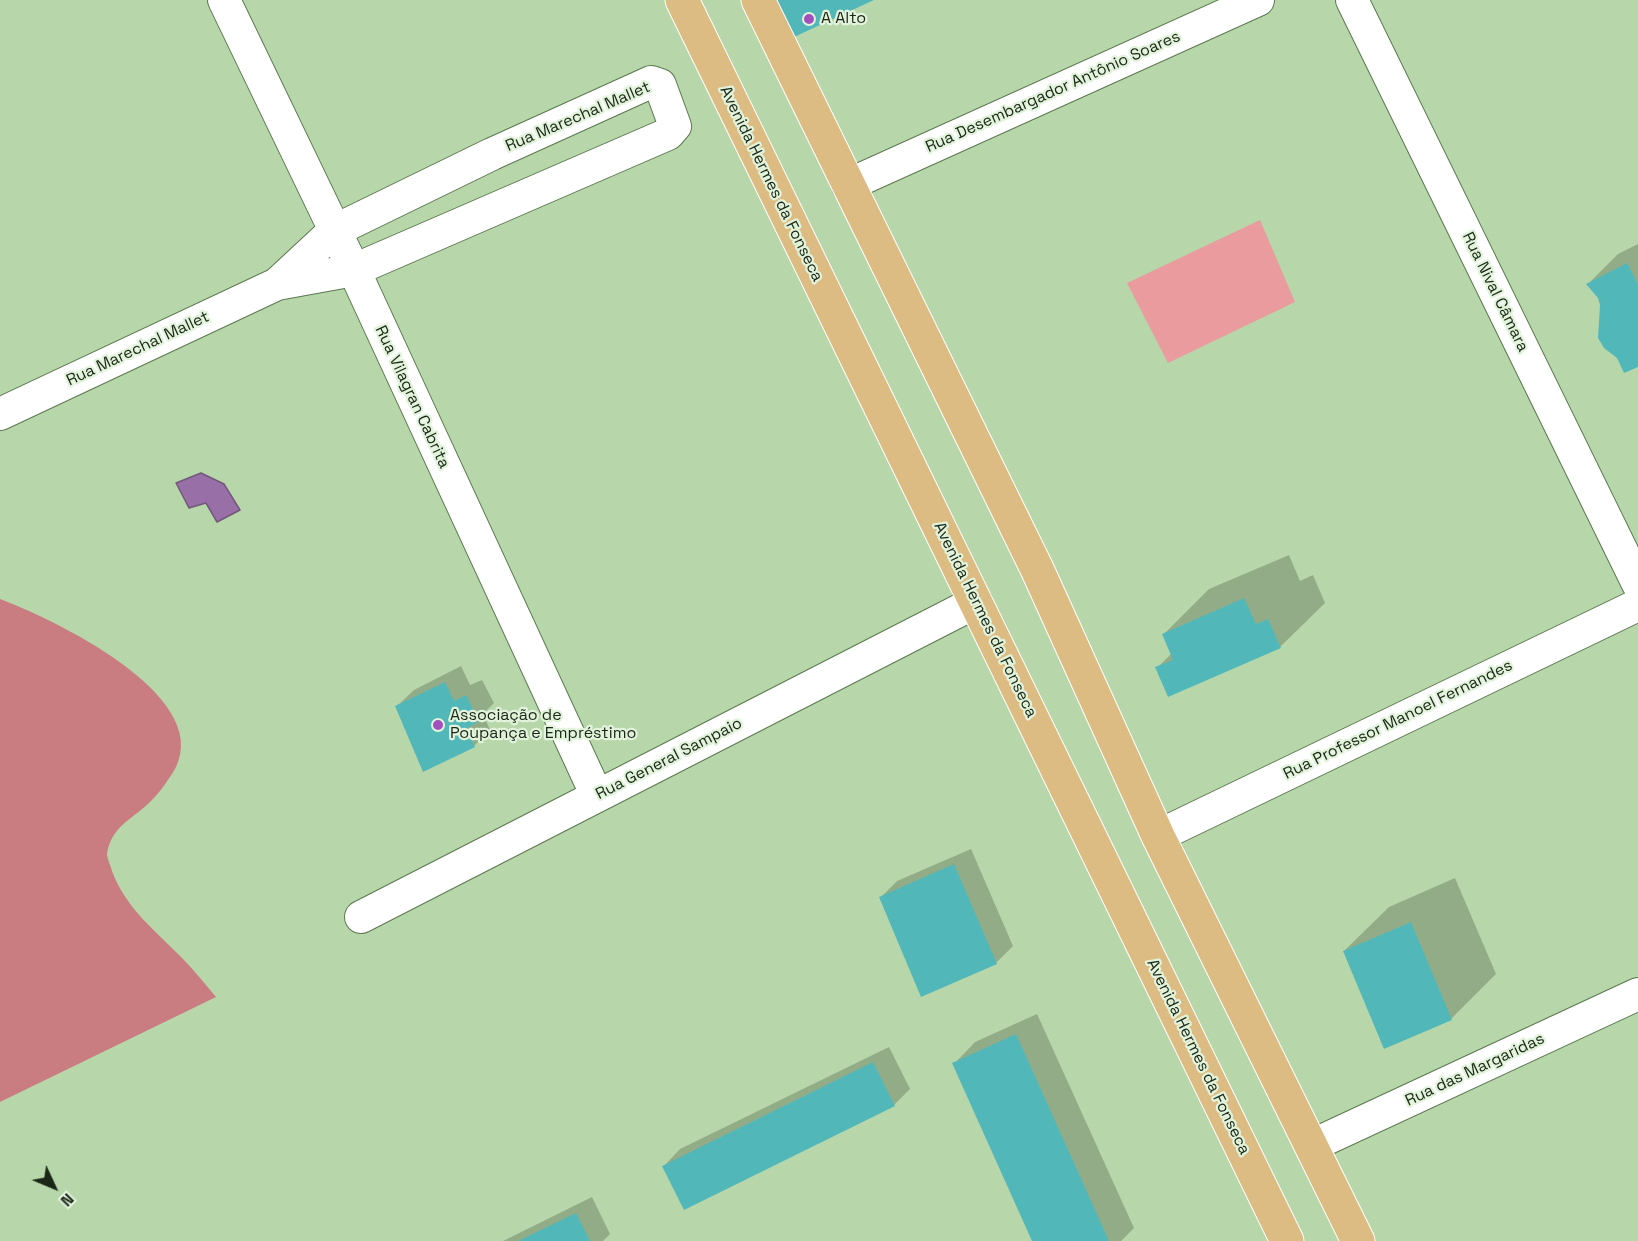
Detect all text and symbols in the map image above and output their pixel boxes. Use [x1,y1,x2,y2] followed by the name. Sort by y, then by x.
[821,9,866,29] place label: A Alto
[802,12,816,26] marker: A Alto
[923,27,1183,157] street label: Rua Desembargador Antônio Soares
[503,78,653,156] street label: Rua Marechal Mallet
[715,83,827,285] street label: Avenida Hermes da Fonseca
[1458,229,1532,355] street label: Rua Nival Câmara
[63,307,213,391] street label: Rua Marechal Mallet
[370,323,454,471] street label: Rua Vilagran Cabrita
[929,519,1041,721] street label: Avenida Hermes da Fonseca
[1280,656,1516,784] street label: Rua Professor Manoel Fernandes
[450,706,636,744] place label: Associação de Poupança e Empréstimo
[593,714,745,804] street label: Rua General Sampaio
[431,718,445,732] marker: Associação de Poupança e Empréstimo
[1142,956,1254,1158] street label: Avenida Hermes da Fonseca
[1402,1029,1548,1111] street label: Rua das Margaridas
[24,1157,84,1217] north arrow
[56,1189,79,1211] text: N

